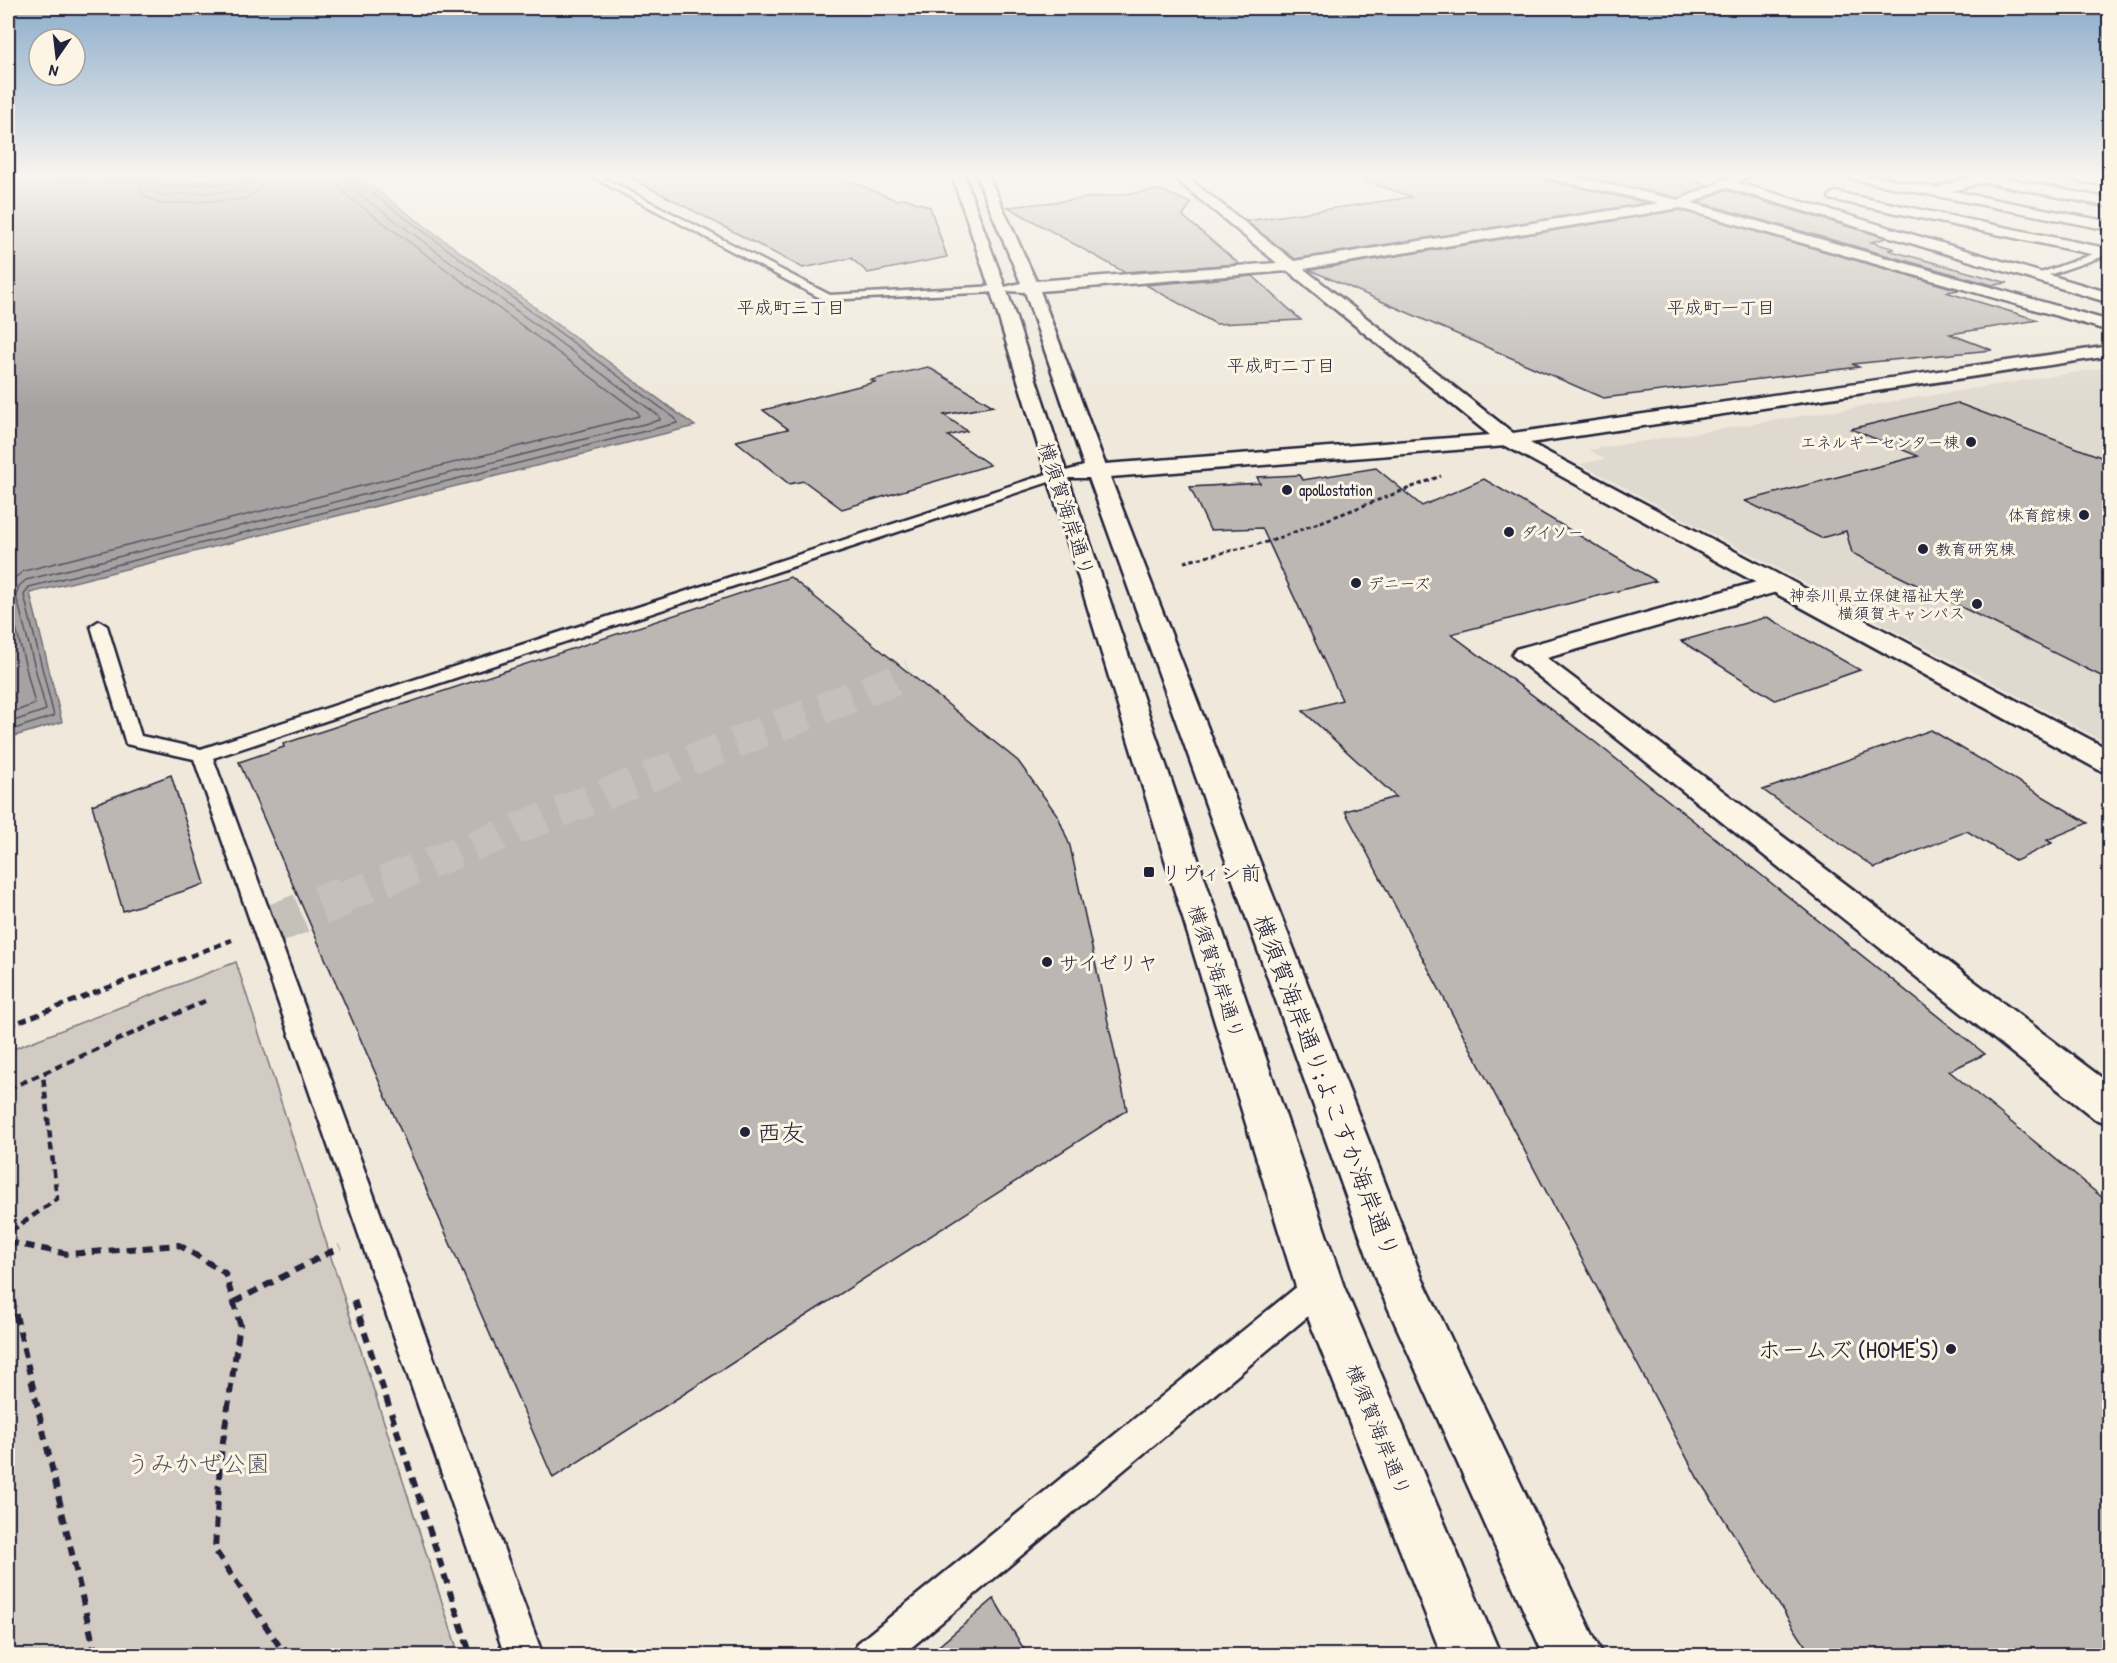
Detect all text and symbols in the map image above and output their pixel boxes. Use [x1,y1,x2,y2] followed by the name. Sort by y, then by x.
[27,27,87,87] north arrow
[46,60,60,83] text: N
[737,295,845,320] district label: 平成町三丁目
[1667,295,1775,320] district label: 平成町一丁目
[1227,353,1335,378] district label: 平成町二丁目
[1800,431,1959,453] place label: エネルギーセンター棟
[1964,435,1978,449] marker: エネルギーセンター棟
[1033,438,1101,580] street label: 横須賀海岸通り
[1299,479,1373,501] place label: apollostation
[1280,483,1294,497] marker: apollostation
[2008,504,2072,526] place label: 体育館棟
[2077,508,2091,522] marker: 体育館棟
[1521,521,1583,543] place label: ダイソー
[1502,525,1516,539] marker: ダイソー
[1935,538,2015,560] place label: 教育研究棟
[1916,542,1930,556] marker: 教育研究棟
[1368,572,1430,594] place label: デニーズ
[1349,576,1363,590] marker: デニーズ
[1789,584,1965,624] place label: 神奈川県立保健福祉大学 横須賀キャンパス
[1970,597,1984,611] marker: 神奈川県立保健福祉大学 横須賀キャンパス
[1161,859,1261,886] place label: リヴィン前
[1142,865,1156,879] marker: リヴィン前
[1183,901,1251,1043] street label: 横須賀海岸通り
[1247,910,1407,1262] street label: 横須賀海岸通り;よこすか海岸通り
[1059,949,1158,976] place label: サイゼリヤ
[1040,955,1054,969] marker: サイゼリヤ
[757,1116,805,1148] place label: 西友
[738,1125,752,1139] marker: 西友
[1757,1333,1939,1365] place label: ホームズ (HOME'S)
[1944,1342,1958,1356] marker: ホームズ (HOME'S)
[1340,1360,1418,1500] street label: 横須賀海岸通り
[126,1447,270,1479] park label: うみかぜ公園

